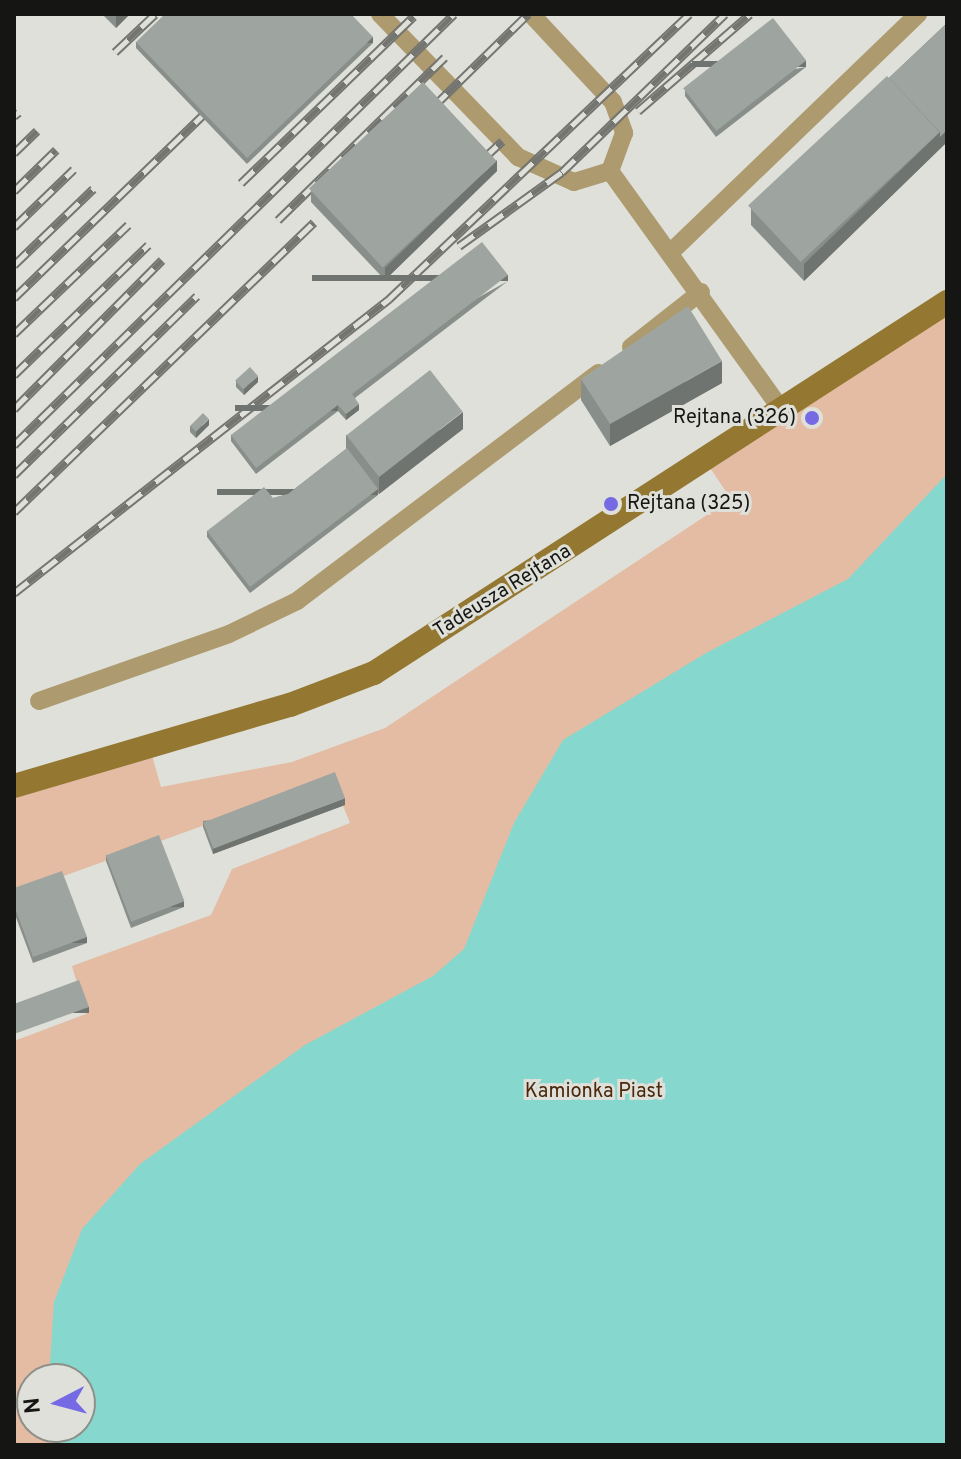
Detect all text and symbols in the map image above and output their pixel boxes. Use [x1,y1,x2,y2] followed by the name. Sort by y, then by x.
[673,406,796,430] place label: Rejtana (326)
[803,409,821,427] marker: Rejtana (326)
[627,492,750,516] place label: Rejtana (325)
[602,495,620,513] marker: Rejtana (325)
[430,540,576,644] street label: Tadeusza Rejtana
[525,1080,663,1104] park label: Kamionka Piast
[16,1363,96,1443] north arrow
[19,1396,48,1415] text: N

